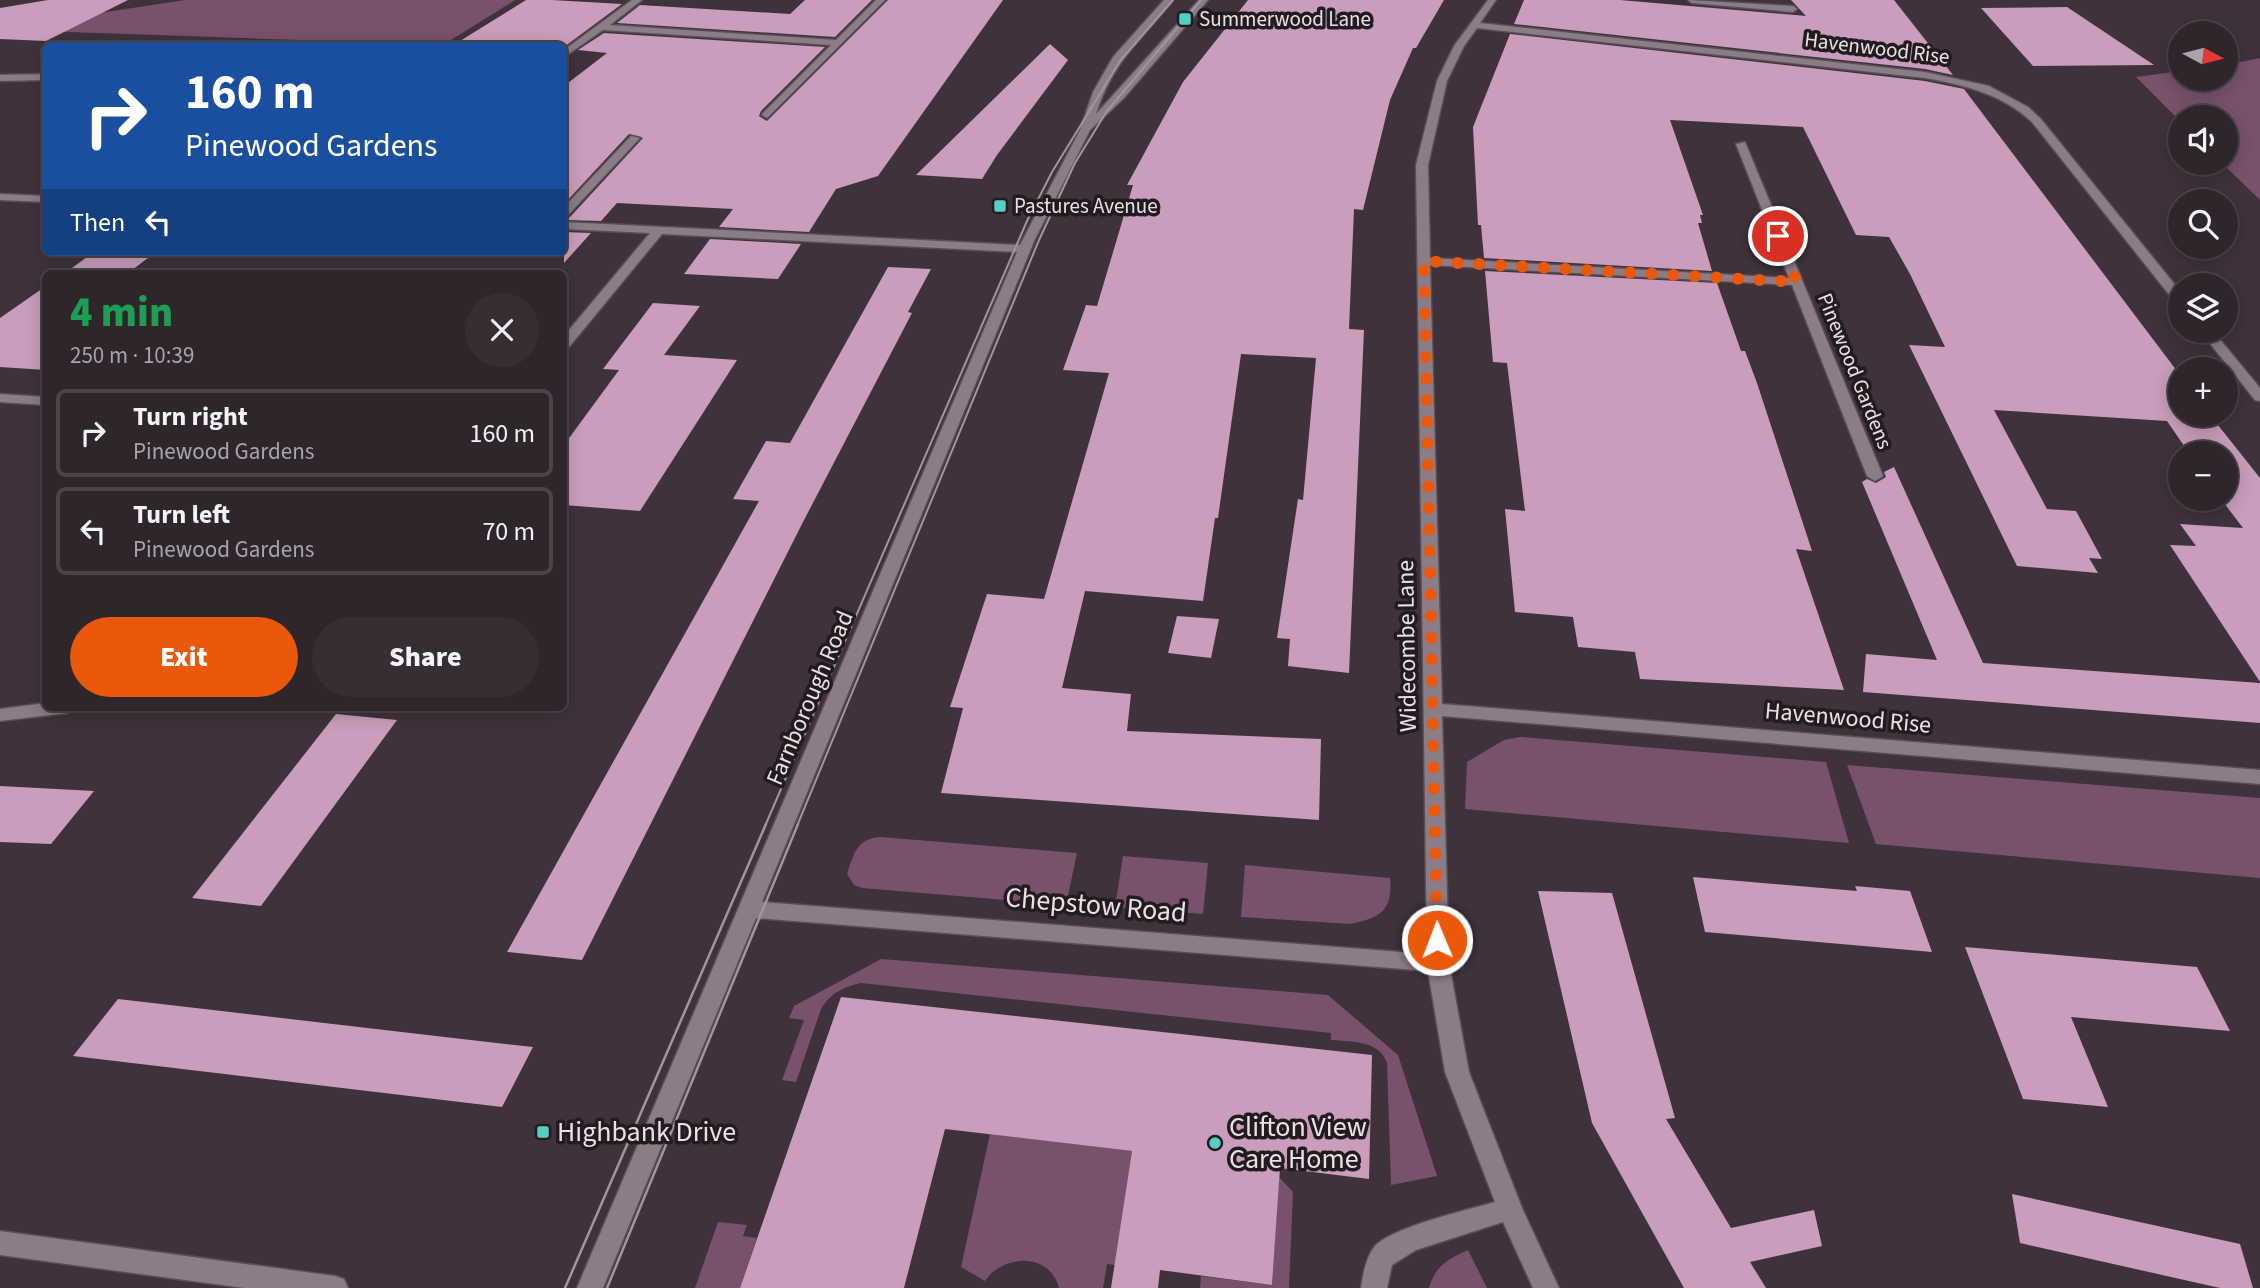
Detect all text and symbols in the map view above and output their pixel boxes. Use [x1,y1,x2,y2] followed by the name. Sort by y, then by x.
[1199,4,1371,34] place label: Summerwood Lane
[1177,11,1193,27] marker: Summerwood Lane
[2168,21,2238,91] north arrow
[2168,21,2238,511] map controls
[1803,24,1951,72] street label: Havenwood Rise
[185,58,314,128] text: 160 m
[70,70,161,161] icon: right
[2168,105,2238,175] button: sound
[185,123,437,169] text: Pinewood Gardens
[2168,189,2238,259] button: search
[1014,191,1158,221] place label: Pastures Avenue
[992,198,1008,214] marker: Pastures Avenue
[139,203,177,241] icon: left
[70,204,125,241] text: Then
[1748,206,1808,266] pin
[1759,217,1797,255] icon: arrive
[2168,273,2238,343] button: layers
[70,283,173,343] text: 4 min
[1810,289,1900,454] street label: Pinewood Gardens
[465,293,539,367] button: close
[70,339,194,372] text: 250 m · 10:39
[2168,357,2238,427] button: +
[133,398,248,435] text: Turn right
[74,414,112,452] icon: right
[469,415,535,452] text: 160 m
[133,435,314,468] text: Pinewood Gardens
[2168,441,2238,511] button: −
[133,496,230,533] text: Turn left
[74,512,112,550] icon: left
[482,513,535,550] text: 70 m
[133,533,314,566] text: Pinewood Gardens
[1388,560,1426,732] street label: Widecombe Lane
[757,605,863,791] street label: Farnborough Road
[70,617,298,697] button: Exit
[312,617,539,697] button: Share
[1763,693,1933,743] street label: Havenwood Rise
[1004,877,1188,933] street label: Chepstow Road
[1400,903,1474,977] position arrow
[1229,1107,1367,1179] place label: Clifton View Care Home
[557,1112,736,1152] place label: Highbank Drive
[535,1124,551,1140] marker: Highbank Drive
[1207,1135,1223,1151] marker: Clifton View Care Home

